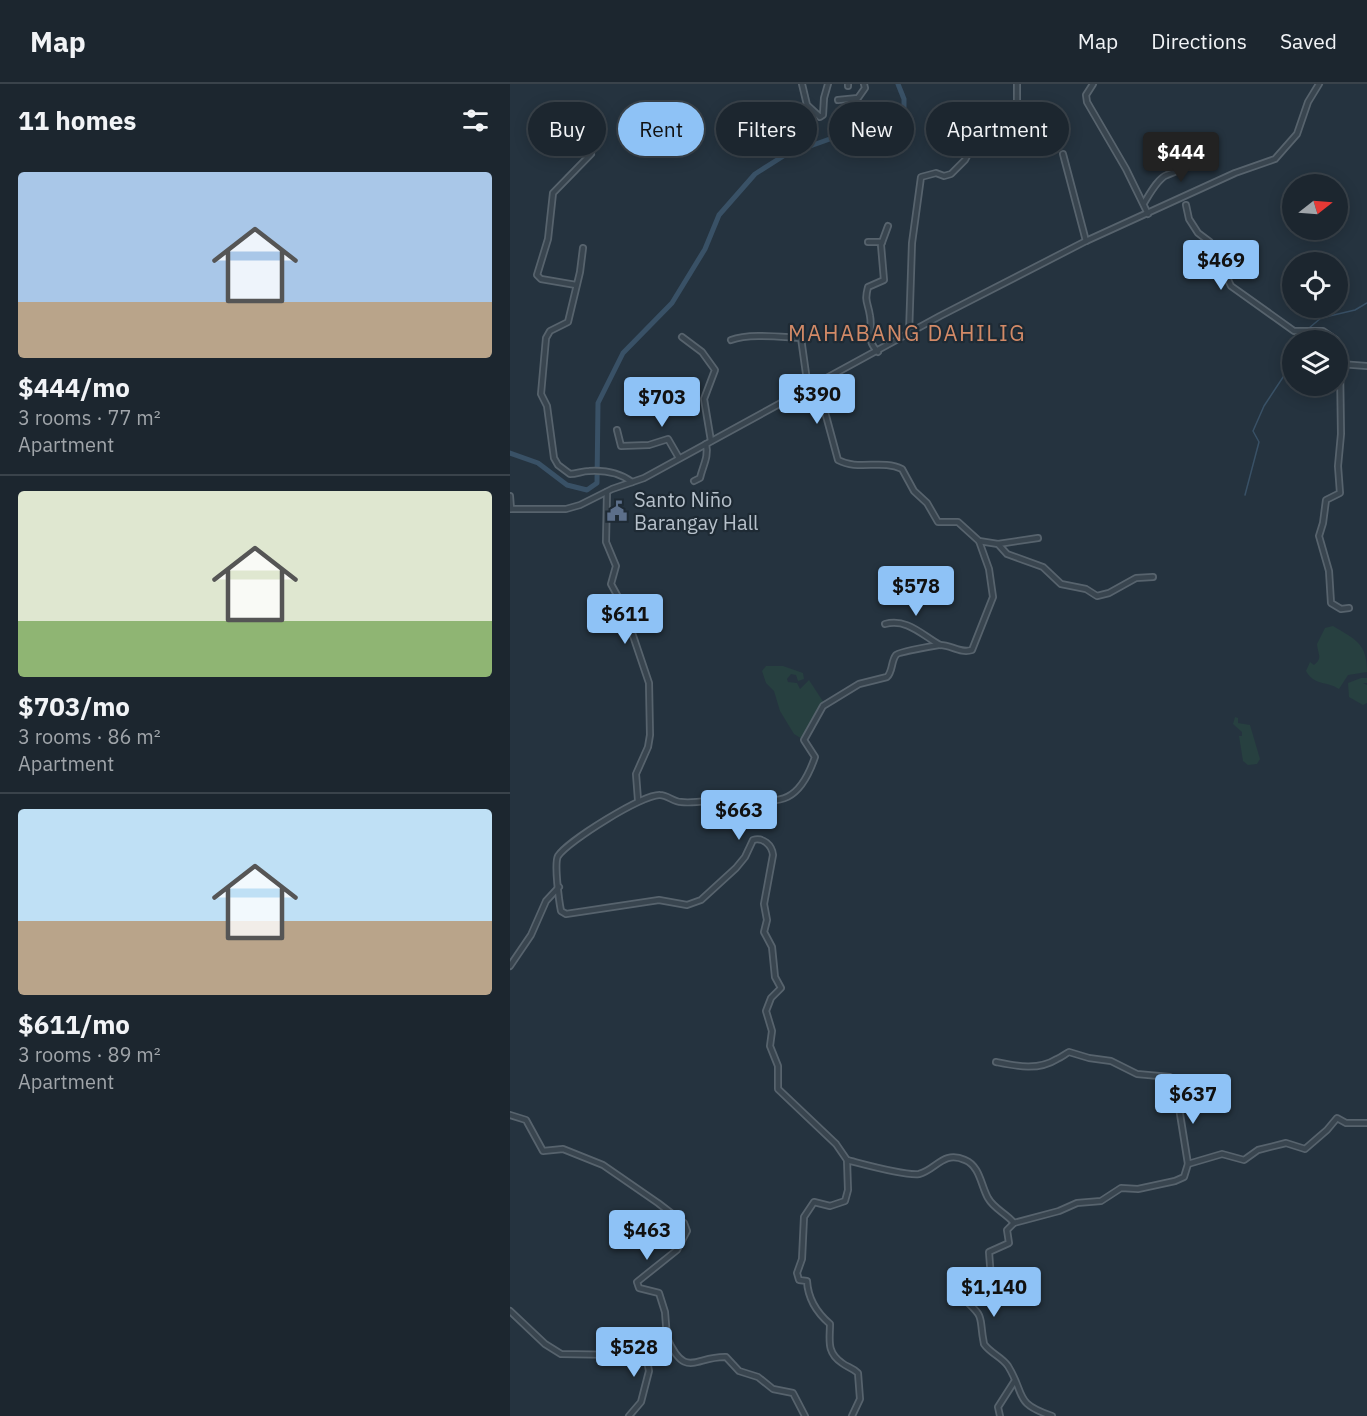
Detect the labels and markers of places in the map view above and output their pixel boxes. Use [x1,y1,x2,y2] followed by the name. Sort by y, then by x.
[1145,132,1217,183] pin: $444
[1185,240,1257,291] pin: $469
[781,374,853,425] pin: $390
[626,377,698,428] pin: $703
[634,486,758,536] place label: Santo Niño Barangay Hall
[605,499,629,523] public building icon: Santo Niño Barangay Hall
[880,566,952,617] pin: $578
[589,594,661,645] pin: $611
[703,790,775,841] pin: $663
[1157,1074,1229,1125] pin: $637
[611,1210,683,1261] pin: $463
[945,1267,1043,1318] pin: $1,140
[598,1327,670,1378] pin: $528

